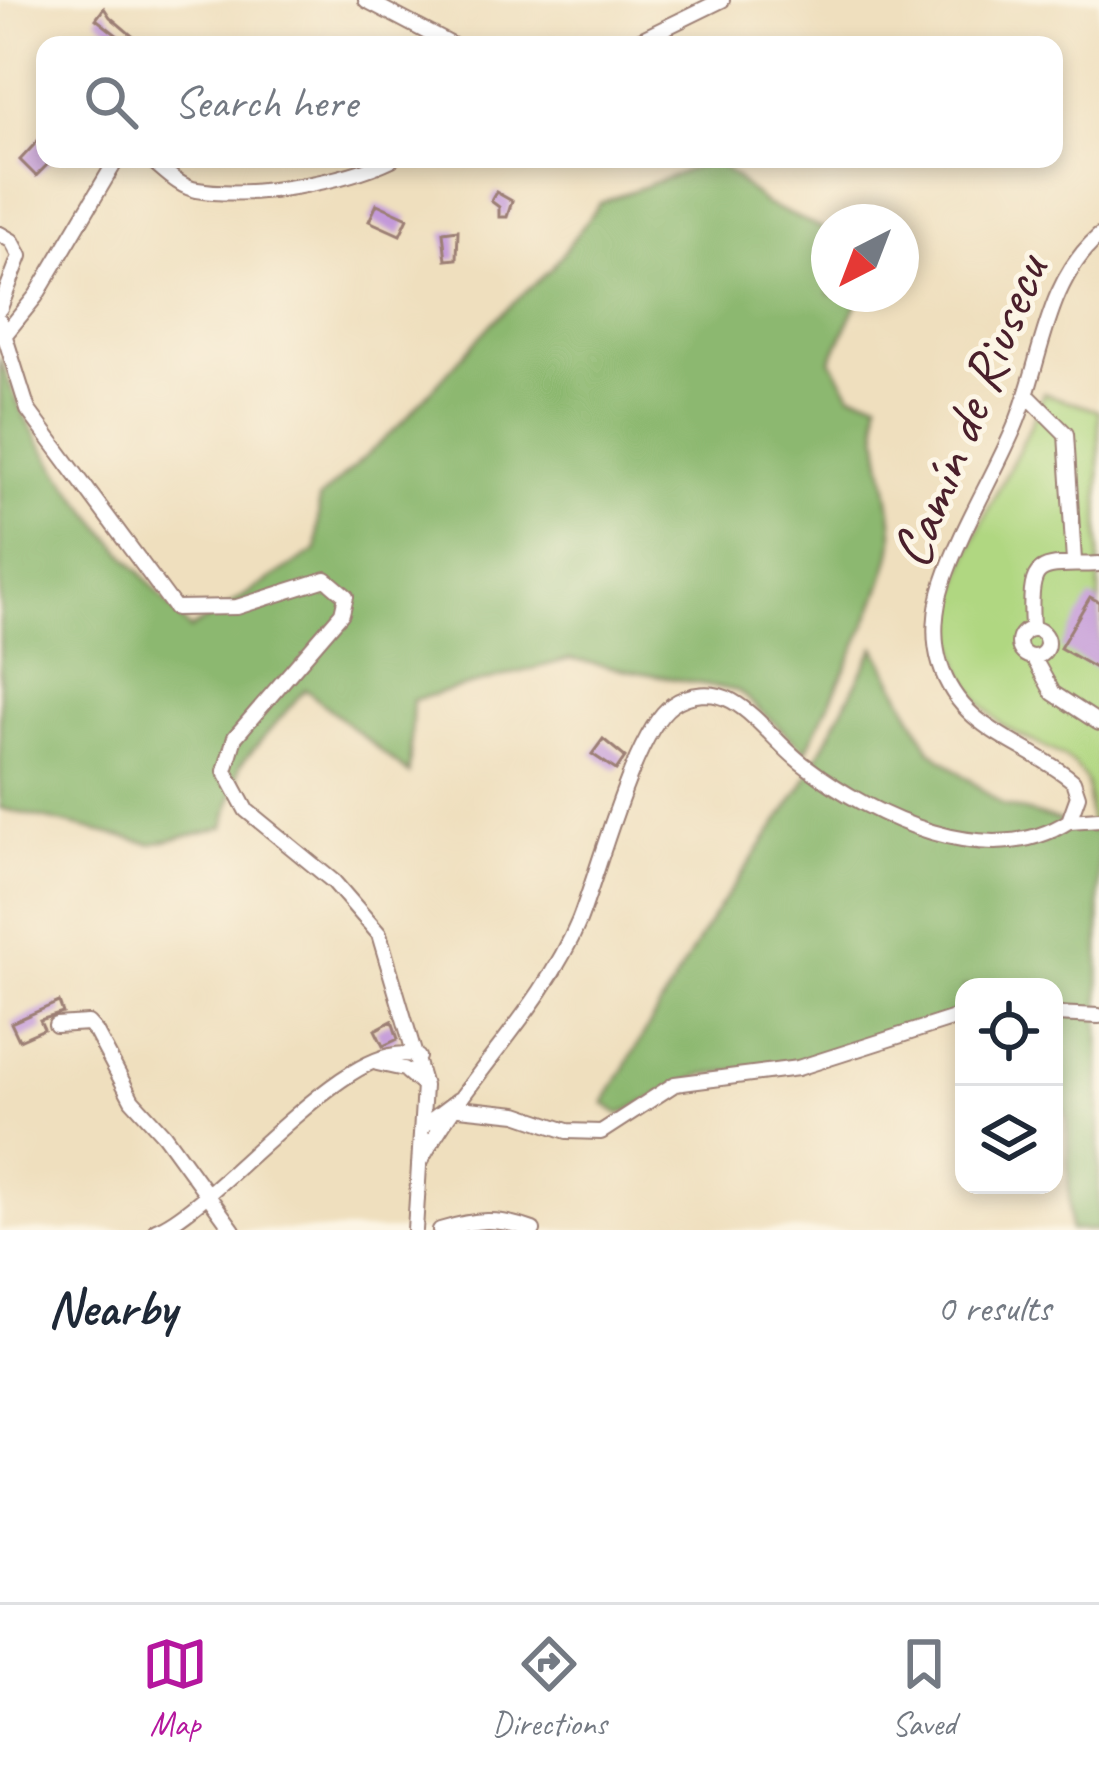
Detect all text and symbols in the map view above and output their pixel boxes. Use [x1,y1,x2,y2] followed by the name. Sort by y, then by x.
[36,36,1063,168] search box
[78,69,144,135] icon: search
[174,74,357,131] text: Search here
[811,204,919,312] north arrow
[874,241,1066,578] street label: Camín de Riusecu
[955,978,1063,1194] map controls
[955,978,1063,1086] button: locate
[955,1086,1063,1194] button: layers
[48,1276,176,1340] text: Nearby
[937,1284,1051,1333] text: 0 results
[142,1631,208,1745] tab: Map
[492,1631,607,1745] tab: Directions
[891,1631,957,1745] tab: Saved

